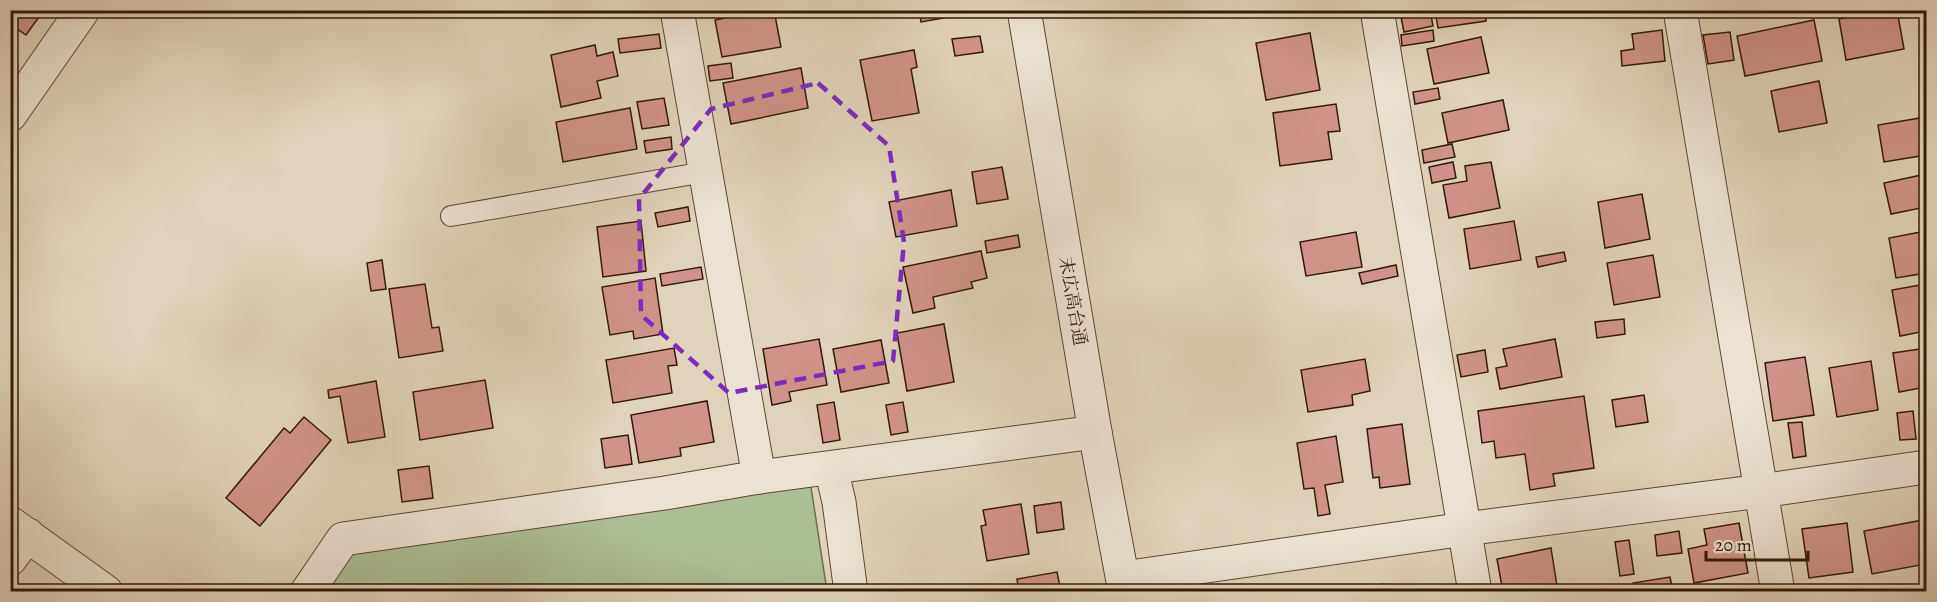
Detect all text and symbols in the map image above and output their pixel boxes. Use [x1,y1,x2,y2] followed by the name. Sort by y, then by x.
[1053,255,1093,347] street label: 末広高台通
[1706,524,1808,562] scale bar
[1715,533,1752,557] text: 20 m

